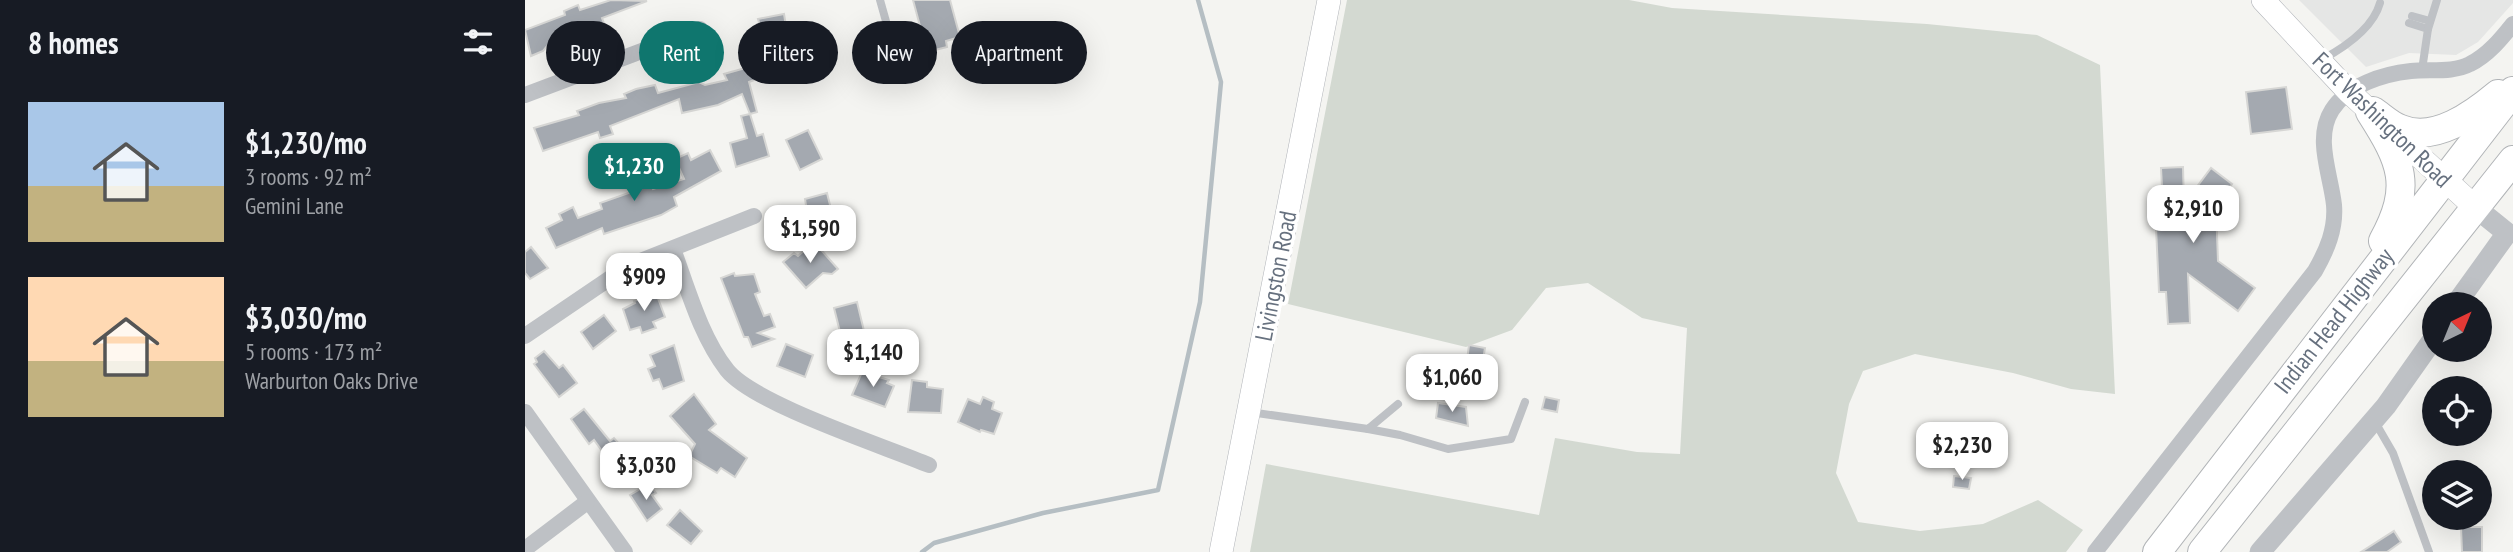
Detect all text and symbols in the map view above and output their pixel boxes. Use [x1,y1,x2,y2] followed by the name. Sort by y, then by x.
[546,21,625,84] chip: Buy
[639,21,724,84] chip: Rent
[738,21,838,84] chip: Filters
[852,21,937,84] chip: New
[951,21,1087,84] chip: Apartment
[28,23,119,62] text: 8 homes
[459,23,497,61] icon: filters
[2306,45,2458,194] street label: Fort Washington Road
[245,123,367,162] text: $1,230/mo
[84,130,168,214] icon: home
[577,144,691,203] pin: $1,230
[604,151,664,180] text: $1,230
[245,162,372,191] text: 3 rooms · 92 m²
[2136,186,2250,245] pin: $2,910
[245,191,344,220] text: Gemini Lane
[2163,193,2223,222] text: $2,910
[753,205,867,265] pin: $1,590
[1248,208,1303,344] street label: Livingston Road
[780,213,840,242] text: $1,590
[2267,242,2400,400] street label: Indian Head Highway
[603,254,685,313] pin: $909
[622,261,666,290] text: $909
[2422,292,2492,362] north arrow
[2422,292,2492,530] map controls
[245,298,367,337] text: $3,030/mo
[84,305,168,389] icon: home
[816,330,930,389] pin: $1,140
[245,337,382,366] text: 5 rooms · 173 m²
[843,337,903,366] text: $1,140
[1395,354,1509,414] pin: $1,060
[1422,362,1482,391] text: $1,060
[245,366,418,395] text: Warburton Oaks Drive
[2422,376,2492,446] button: locate
[1905,422,2019,482] pin: $2,230
[1932,430,1992,459] text: $2,230
[589,442,703,502] pin: $3,030
[616,450,676,479] text: $3,030
[2422,460,2492,530] button: layers

